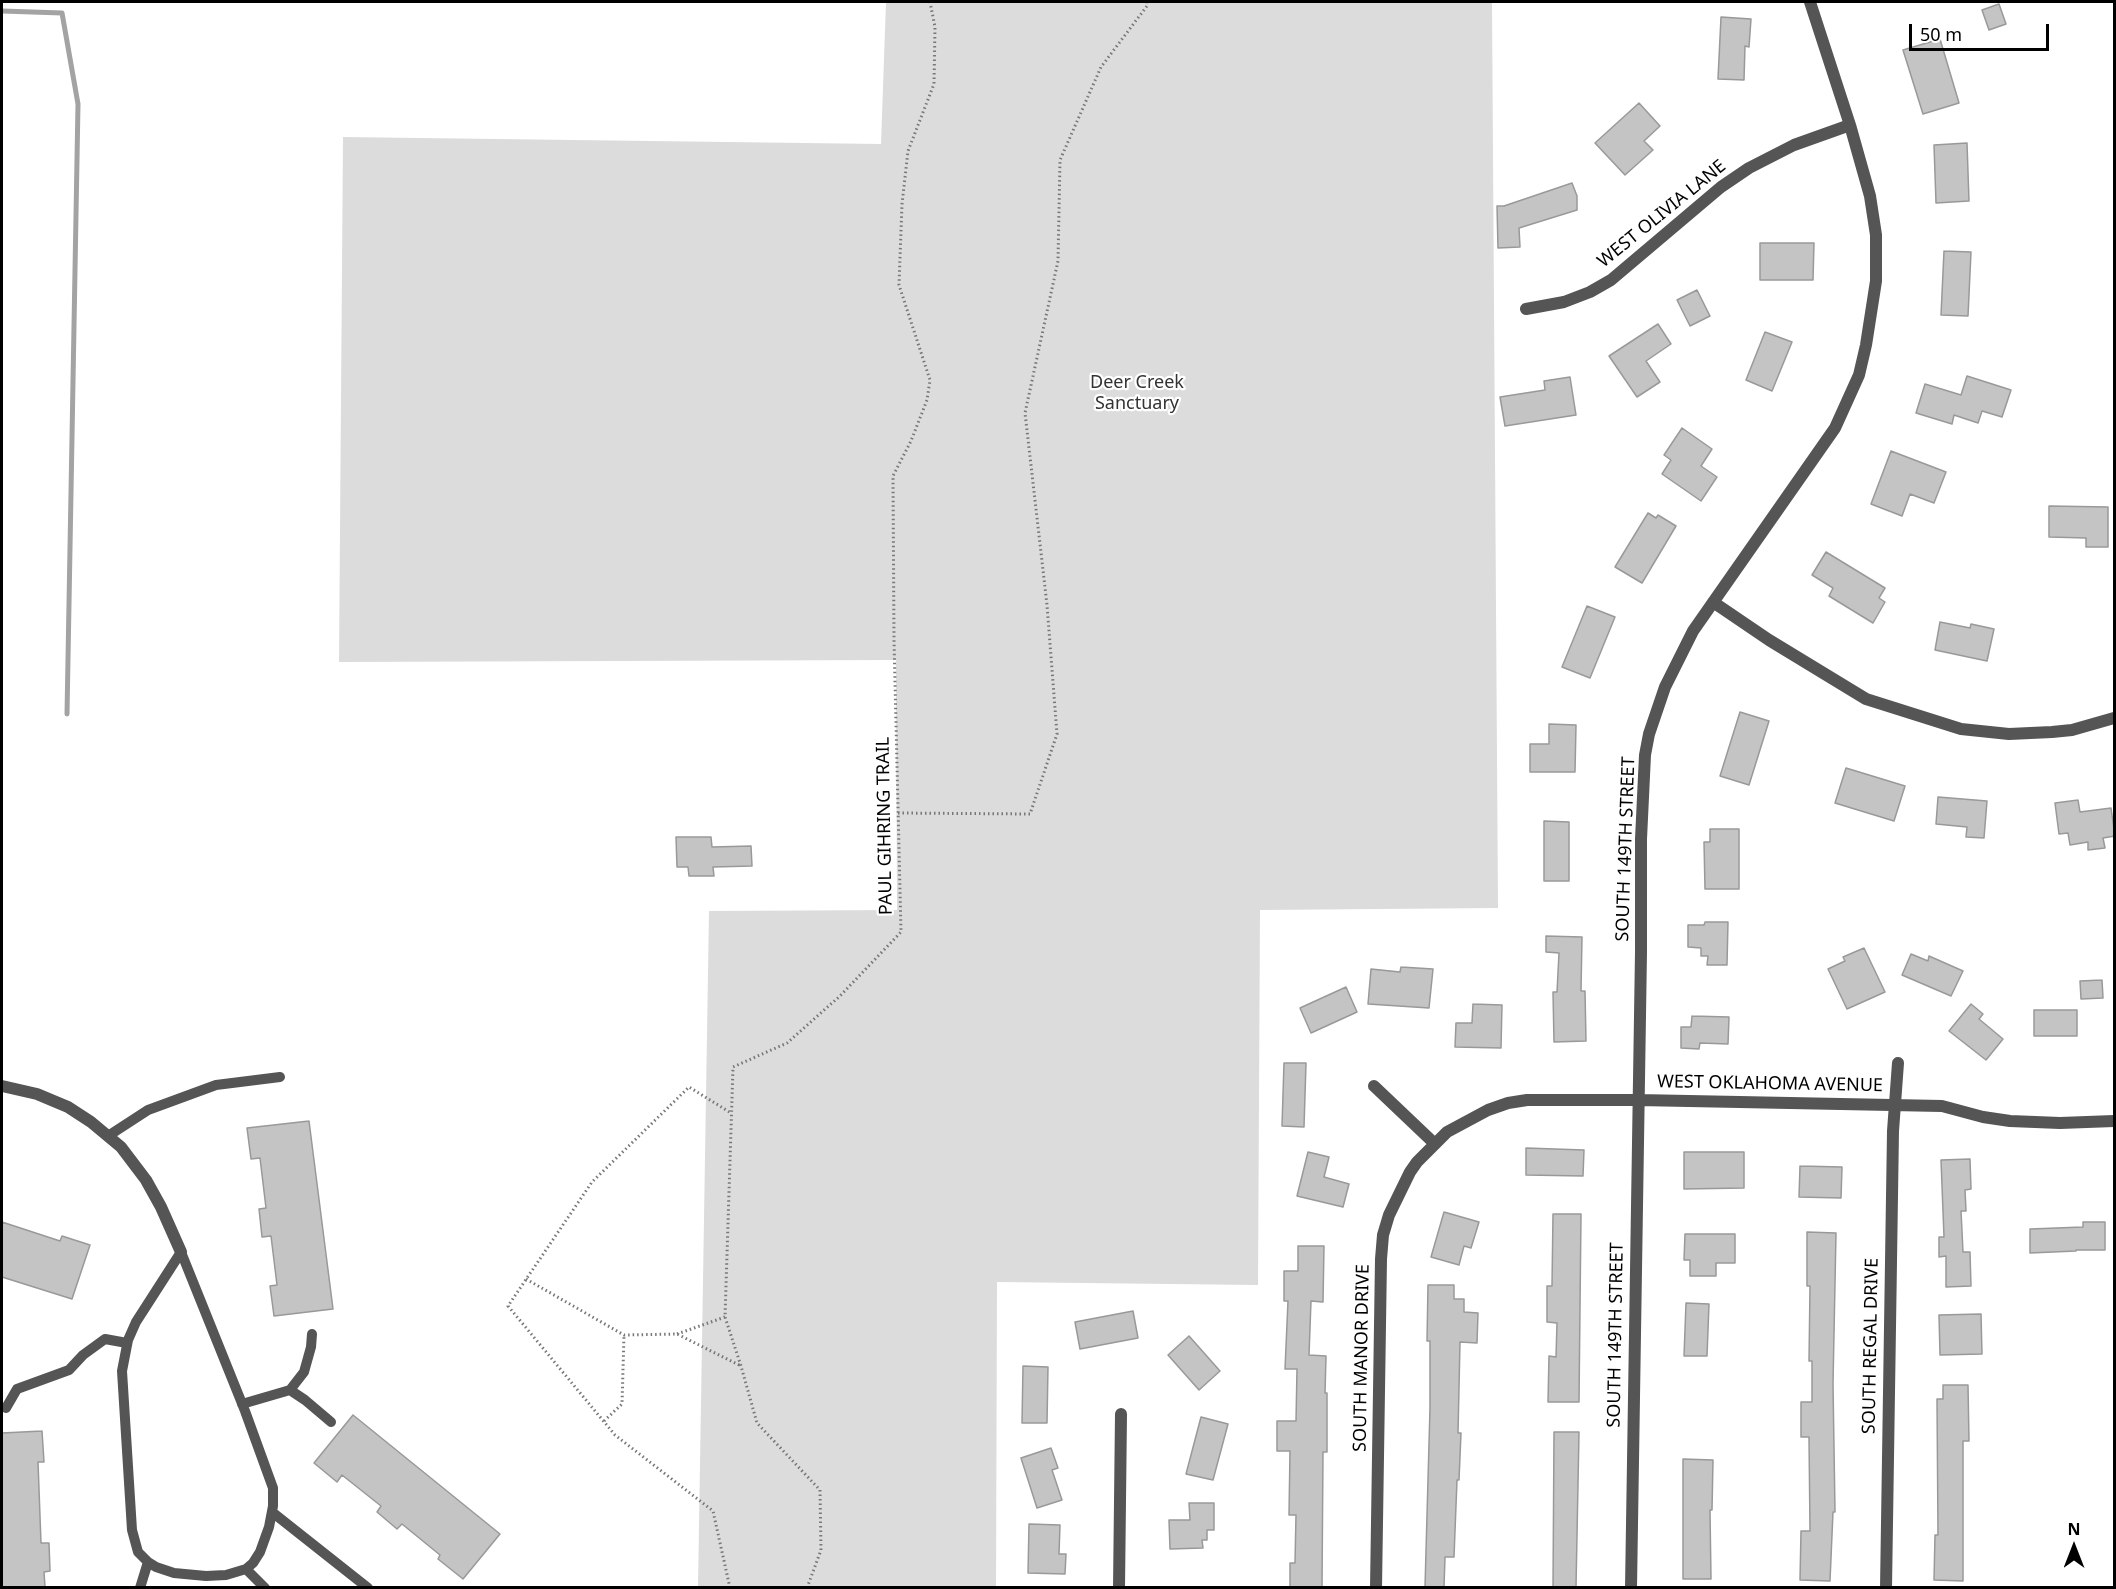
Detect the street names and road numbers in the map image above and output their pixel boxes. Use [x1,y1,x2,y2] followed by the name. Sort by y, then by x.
[1594,156,1730,272] street label: WEST OLIVIA LANE
[873,737,897,915] street label: PAUL GIHRING TRAIL
[1612,756,1640,942] street label: SOUTH 149TH STREET
[1657,1071,1883,1097] street label: WEST OKLAHOMA AVENUE
[1604,1242,1628,1428] street label: SOUTH 149TH STREET
[1859,1258,1883,1434] street label: SOUTH REGAL DRIVE
[1350,1264,1374,1452] street label: SOUTH MANOR DRIVE

